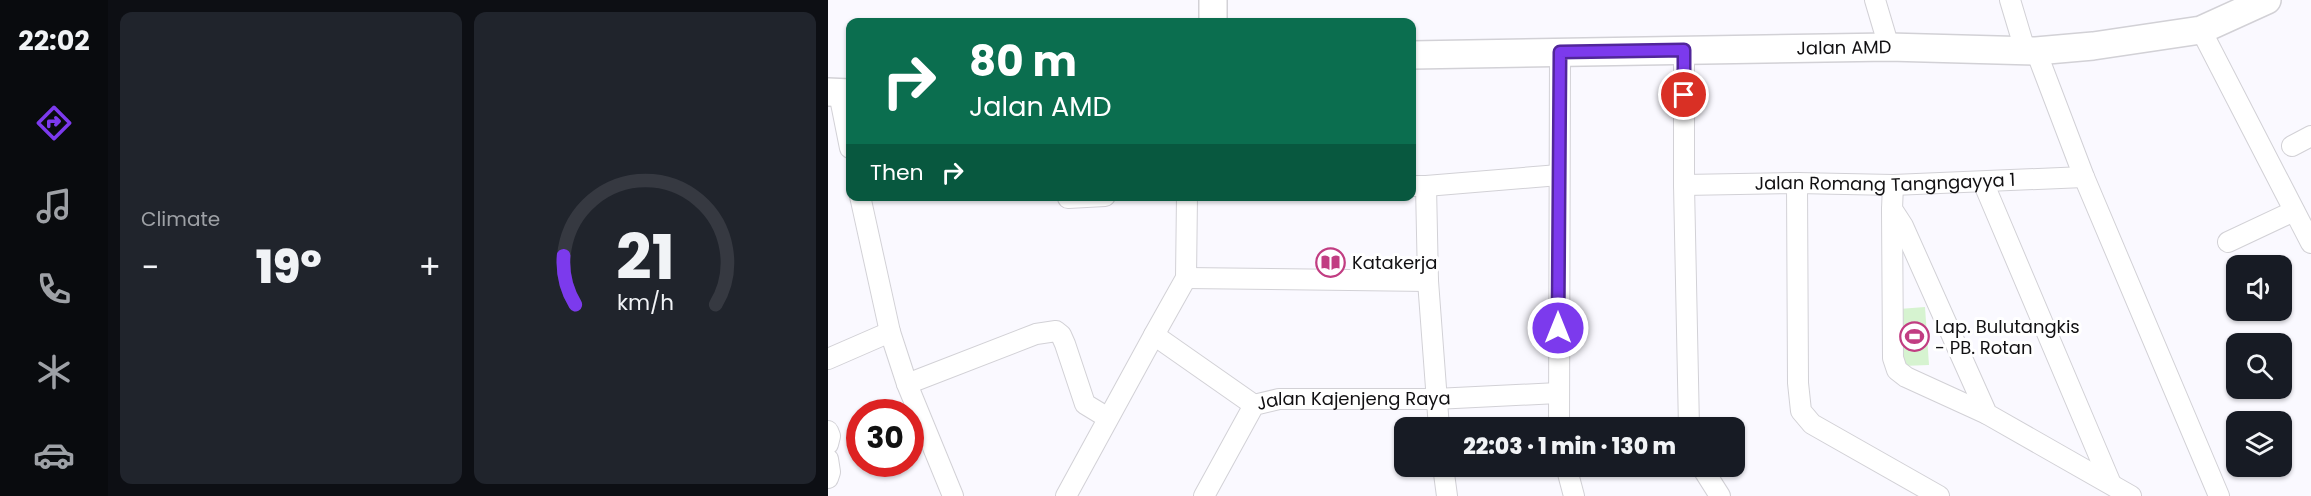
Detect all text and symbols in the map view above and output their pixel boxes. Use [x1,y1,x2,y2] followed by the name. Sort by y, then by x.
[18,22,90,59] text: 22:02
[969,32,1077,91] text: 80 m
[1796,34,1892,61] street label: Jalan AMD
[870,42,948,120] icon: right
[1658,69,1709,120] pin
[1667,78,1700,111] icon: arrive
[969,88,1111,125] text: Jalan AMD
[33,102,75,144] icon: directions
[936,156,969,189] icon: right
[870,157,924,188] text: Then
[1754,167,2016,197] street label: Jalan Romang Tangngayya 1
[33,185,75,227] icon: music
[141,205,220,233] text: Climate
[615,213,675,301] text: 21
[256,236,322,299] text: 19°
[141,244,159,291] text: −
[418,244,441,291] text: +
[1315,247,1347,279] library icon: Katakerja
[1352,250,1437,275] place label: Katakerja
[2226,255,2292,477] map controls
[2226,255,2292,321] button: sound
[33,268,75,310] icon: phone
[616,287,674,318] text: km/h
[1526,296,1590,360] position arrow
[1935,314,2080,360] place label: Lap. Bulutangkis - PB. Rotan
[1898,321,1930,353] sports icon: Lap. Bulutangkis - PB. Rotan
[2226,333,2292,399] button: search
[33,351,75,393] icon: climate
[1254,385,1451,416] street label: Jalan Kajenjeng Raya
[846,399,924,477] speed limit sign: 30
[2226,411,2292,477] button: layers
[1463,431,1676,462] text: 22:03 · 1 min · 130 m
[33,434,75,476] icon: car

